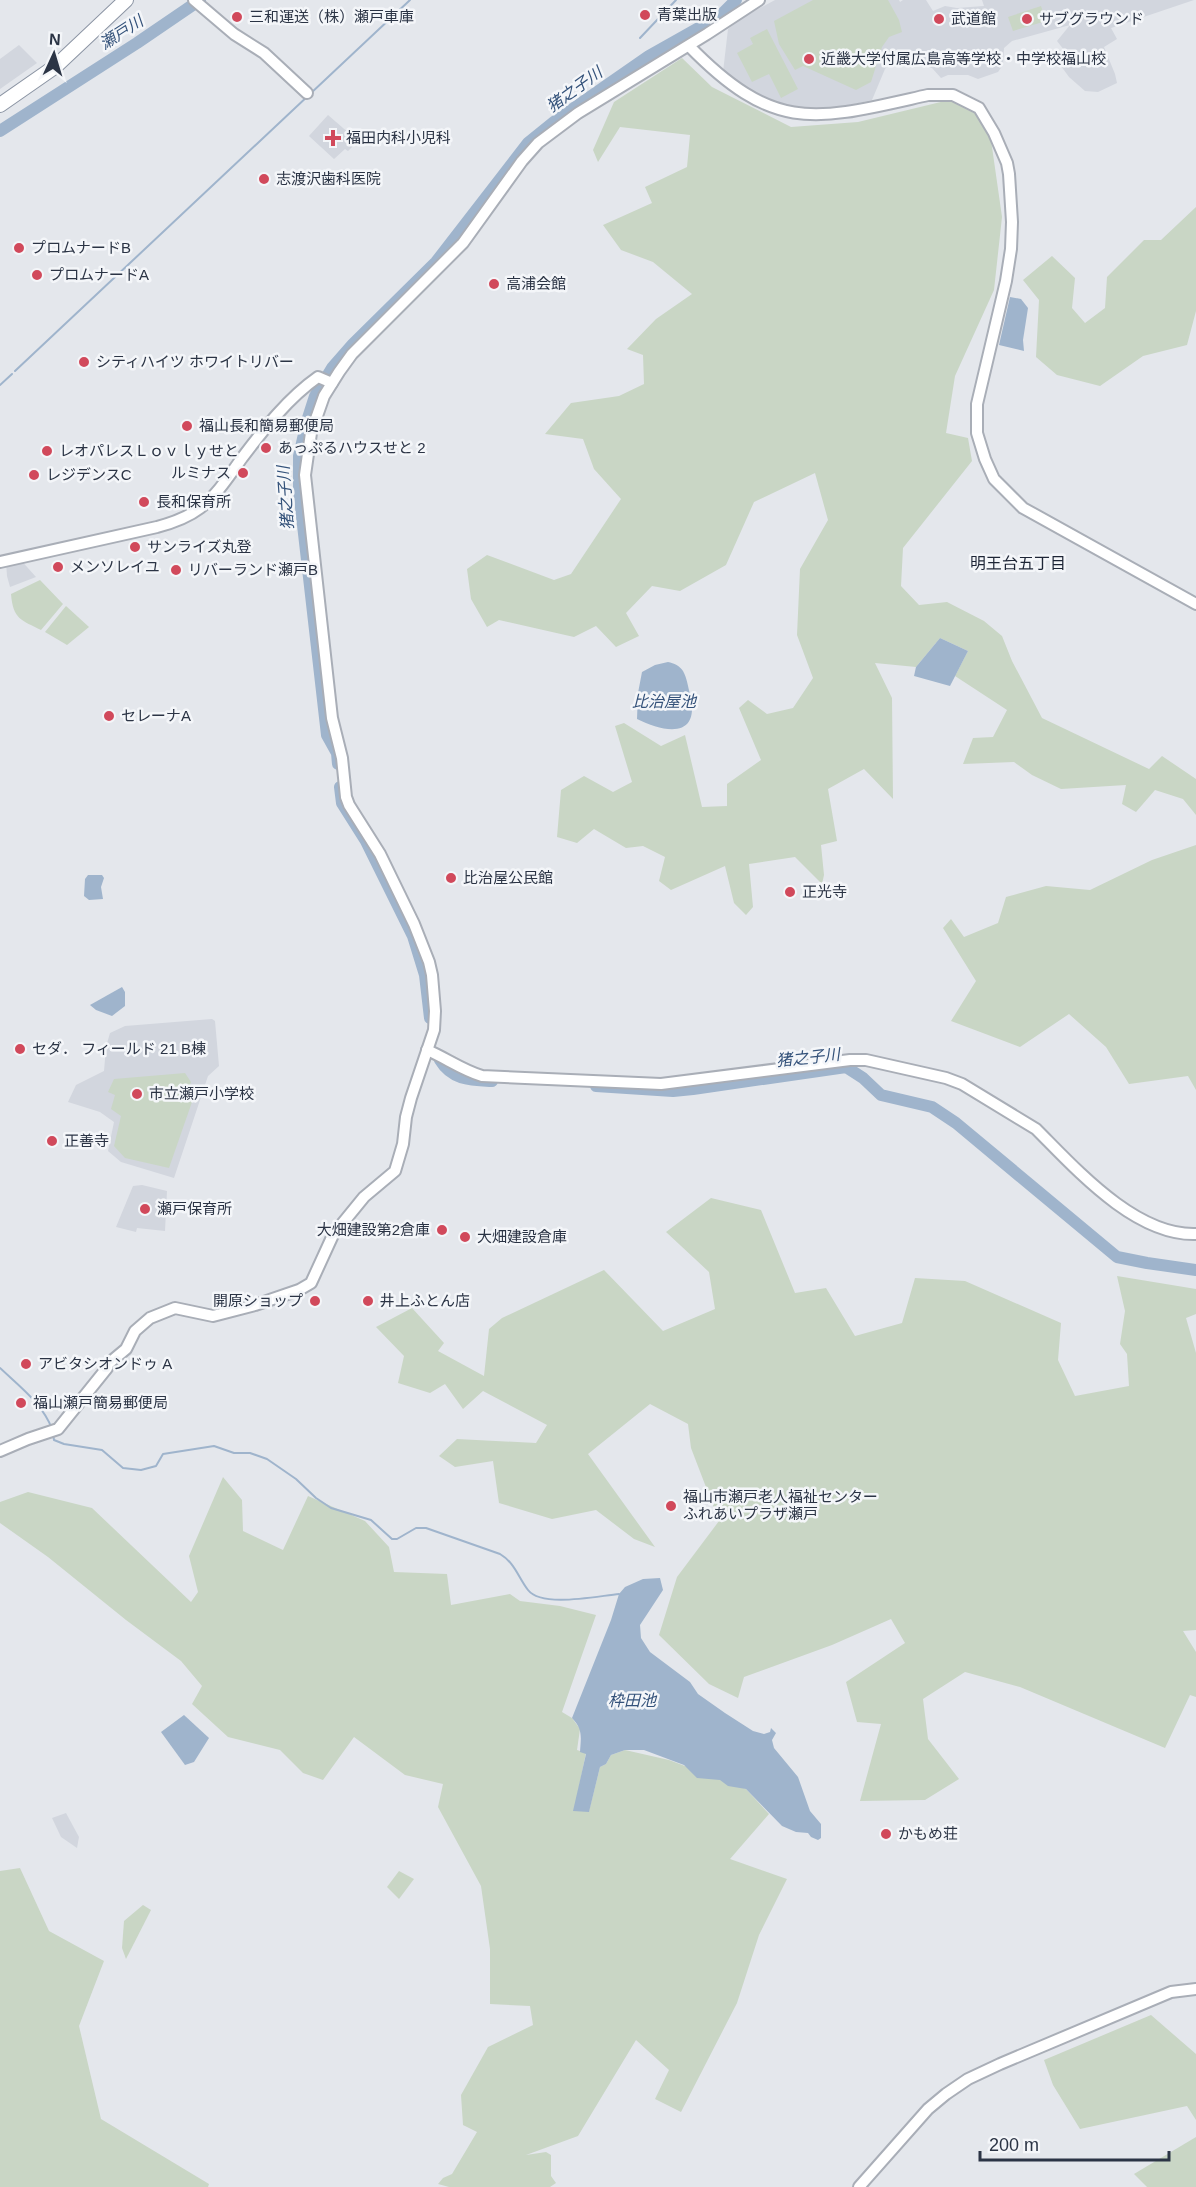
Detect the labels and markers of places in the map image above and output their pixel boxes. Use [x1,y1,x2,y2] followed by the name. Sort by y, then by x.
[657,6,717,23] place label: 青葉出版
[249,8,414,25] place label: 三和運送（株）瀬戸車庫
[638,8,652,22] marker: 青葉出版
[230,10,244,24] marker: 三和運送（株）瀬戸車庫
[951,10,996,27] place label: 武道館
[1039,10,1144,27] place label: サブグラウンド
[932,12,946,26] marker: 武道館
[1020,12,1034,26] marker: サブグラウンド
[821,50,1106,67] place label: 近畿大学付属広島高等学校・中学校福山校
[802,52,816,66] marker: 近畿大学付属広島高等学校・中学校福山校
[324,129,342,147] marker: 福田内科小児科
[346,129,451,146] place label: 福田内科小児科
[276,170,381,187] place label: 志渡沢歯科医院
[257,172,271,186] marker: 志渡沢歯科医院
[31,239,131,256] place label: プロムナードB
[12,241,26,255] marker: プロムナードB
[49,266,149,283] place label: プロムナードA
[30,268,44,282] marker: プロムナードA
[506,275,566,292] place label: 高浦会館
[487,277,501,291] marker: 高浦会館
[96,353,294,370] place label: シティハイツ ホワイトリバー
[77,355,91,369] marker: シティハイツ ホワイトリバー
[199,417,334,434] place label: 福山長和簡易郵便局
[180,419,194,433] marker: 福山長和簡易郵便局
[278,439,426,456] place label: あっぷるハウスせと 2
[259,441,273,455] marker: あっぷるハウスせと 2
[59,442,239,460] place label: レオパレスＬｏｖｌｙせと
[40,444,54,458] marker: レオパレスＬｏｖｌｙせと
[171,464,231,481] place label: ルミナス
[46,466,132,483] place label: レジデンスC
[236,466,250,480] marker: ルミナス
[27,468,41,482] marker: レジデンスC
[156,493,231,510] place label: 長和保育所
[137,495,151,509] marker: 長和保育所
[147,538,252,555] place label: サンライズ丸登
[128,540,142,554] marker: サンライズ丸登
[70,558,160,575] place label: メンソレイユ
[51,560,65,574] marker: メンソレイユ
[188,561,318,578] place label: リバーランド瀬戸B
[169,563,183,577] marker: リバーランド瀬戸B
[121,707,191,724] place label: セレーナA
[102,709,116,723] marker: セレーナA
[463,869,553,886] place label: 比治屋公民館
[444,871,458,885] marker: 比治屋公民館
[802,883,847,900] place label: 正光寺
[783,885,797,899] marker: 正光寺
[32,1040,206,1057] place label: セダ． フィールド 21 B棟
[13,1042,27,1056] marker: セダ． フィールド 21 B棟
[149,1085,254,1102] place label: 市立瀬戸小学校
[130,1087,144,1101] marker: 市立瀬戸小学校
[64,1132,109,1149] place label: 正善寺
[45,1134,59,1148] marker: 正善寺
[157,1200,232,1217] place label: 瀬戸保育所
[138,1202,152,1216] marker: 瀬戸保育所
[317,1221,430,1238] place label: 大畑建設第2倉庫
[435,1223,449,1237] marker: 大畑建設第2倉庫
[477,1228,567,1245] place label: 大畑建設倉庫
[458,1230,472,1244] marker: 大畑建設倉庫
[213,1292,303,1309] place label: 開原ショップ
[380,1292,470,1309] place label: 井上ふとん店
[308,1294,322,1308] marker: 開原ショップ
[361,1294,375,1308] marker: 井上ふとん店
[38,1355,172,1372] place label: アビタシオンドゥ A
[19,1357,33,1371] marker: アビタシオンドゥ A
[33,1394,168,1411] place label: 福山瀬戸簡易郵便局
[14,1396,28,1410] marker: 福山瀬戸簡易郵便局
[683,1488,878,1522] place label: 福山市瀬戸老人福祉センター ふれあいプラザ瀬戸
[664,1499,678,1513] marker: 福山市瀬戸老人福祉センター ふれあいプラザ瀬戸
[898,1825,958,1842] place label: かもめ荘
[879,1827,893,1841] marker: かもめ荘

